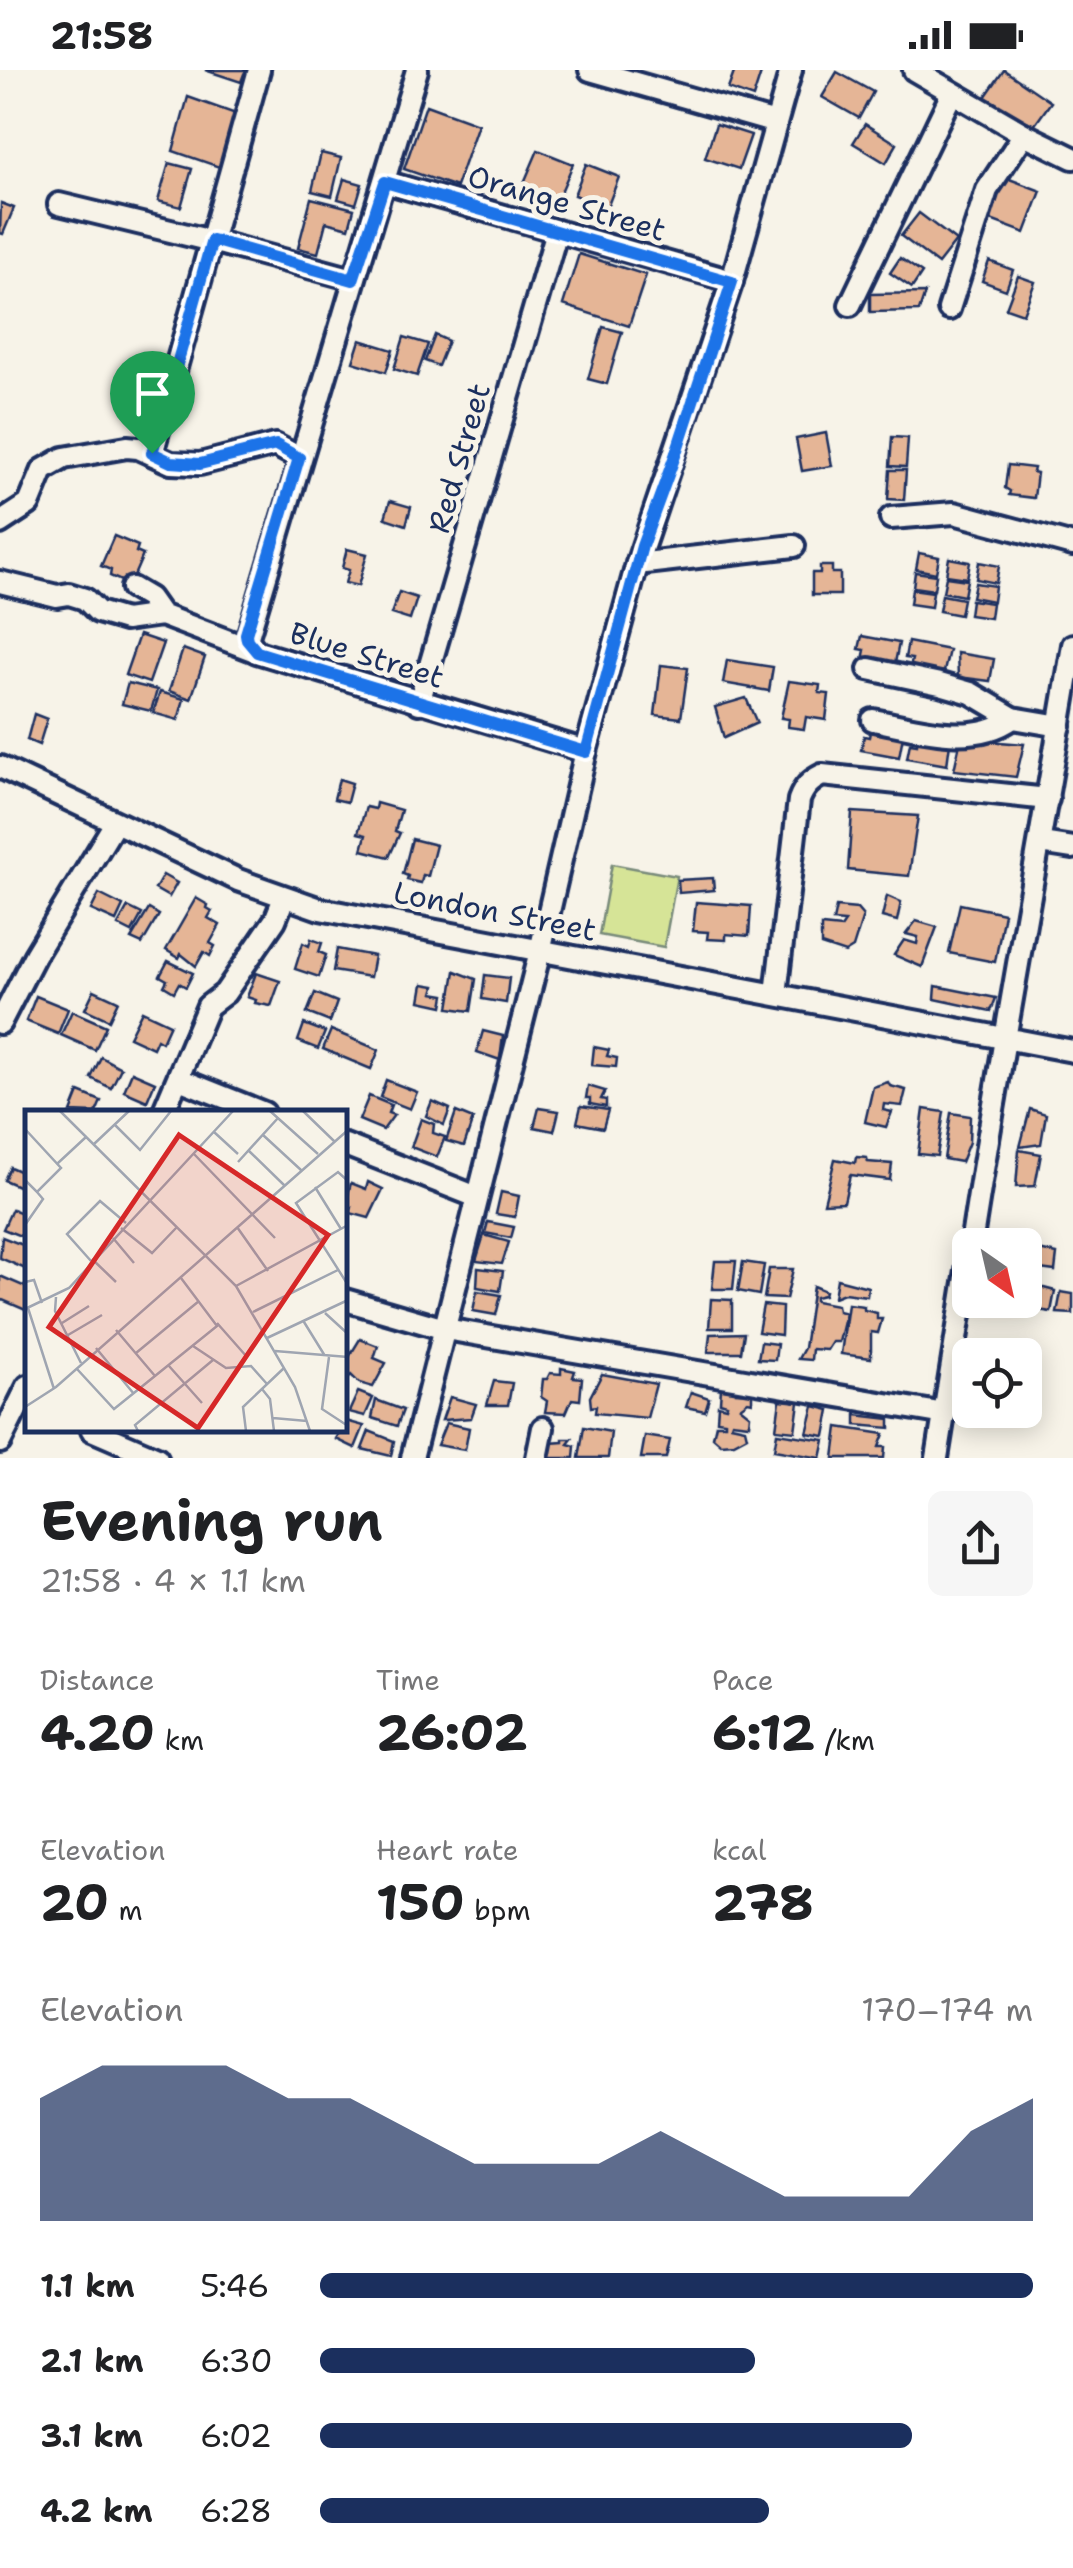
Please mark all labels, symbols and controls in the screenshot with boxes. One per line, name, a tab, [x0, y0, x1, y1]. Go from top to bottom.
text: 21:58	[50, 10, 153, 61]
street label: Orange Street	[463, 155, 671, 251]
pin	[110, 351, 195, 454]
icon: arrive	[125, 366, 180, 421]
street label: Red Street	[418, 378, 500, 538]
street label: Blue Street	[285, 612, 449, 698]
street label: London Street	[390, 871, 600, 951]
inset map	[25, 1110, 348, 1433]
north arrow	[952, 1228, 1042, 1318]
map controls	[952, 1228, 1042, 1428]
button: locate	[952, 1338, 1042, 1428]
text: Evening run	[40, 1484, 383, 1558]
button: share	[928, 1491, 1033, 1596]
text: 21:58 · 4 × 1.1 km	[40, 1559, 306, 1602]
text: Distance	[40, 1661, 155, 1699]
text: Time	[376, 1661, 440, 1699]
text: Pace	[712, 1661, 774, 1699]
text: 4.20	[40, 1699, 155, 1766]
text: 26:02	[376, 1699, 528, 1766]
text: 6:12	[712, 1699, 815, 1766]
text: km	[155, 1721, 204, 1759]
text: /km	[815, 1721, 875, 1759]
text: Elevation	[40, 1831, 165, 1869]
text: Heart rate	[376, 1831, 519, 1869]
text: kcal	[712, 1831, 766, 1869]
text: 20	[40, 1869, 109, 1936]
text: 150	[376, 1869, 465, 1936]
text: 278	[712, 1869, 814, 1936]
text: m	[109, 1891, 143, 1929]
text: bpm	[465, 1891, 531, 1929]
text: Elevation	[40, 1988, 183, 2031]
text: 170–174 m	[861, 1988, 1033, 2031]
text: 1.1 km	[40, 2264, 135, 2307]
text: 5:46	[200, 2264, 270, 2307]
text: 2.1 km	[40, 2339, 144, 2382]
text: 6:30	[200, 2339, 273, 2382]
text: 3.1 km	[40, 2414, 143, 2457]
text: 6:02	[200, 2414, 272, 2457]
text: 4.2 km	[40, 2489, 153, 2532]
text: 6:28	[200, 2489, 272, 2532]

